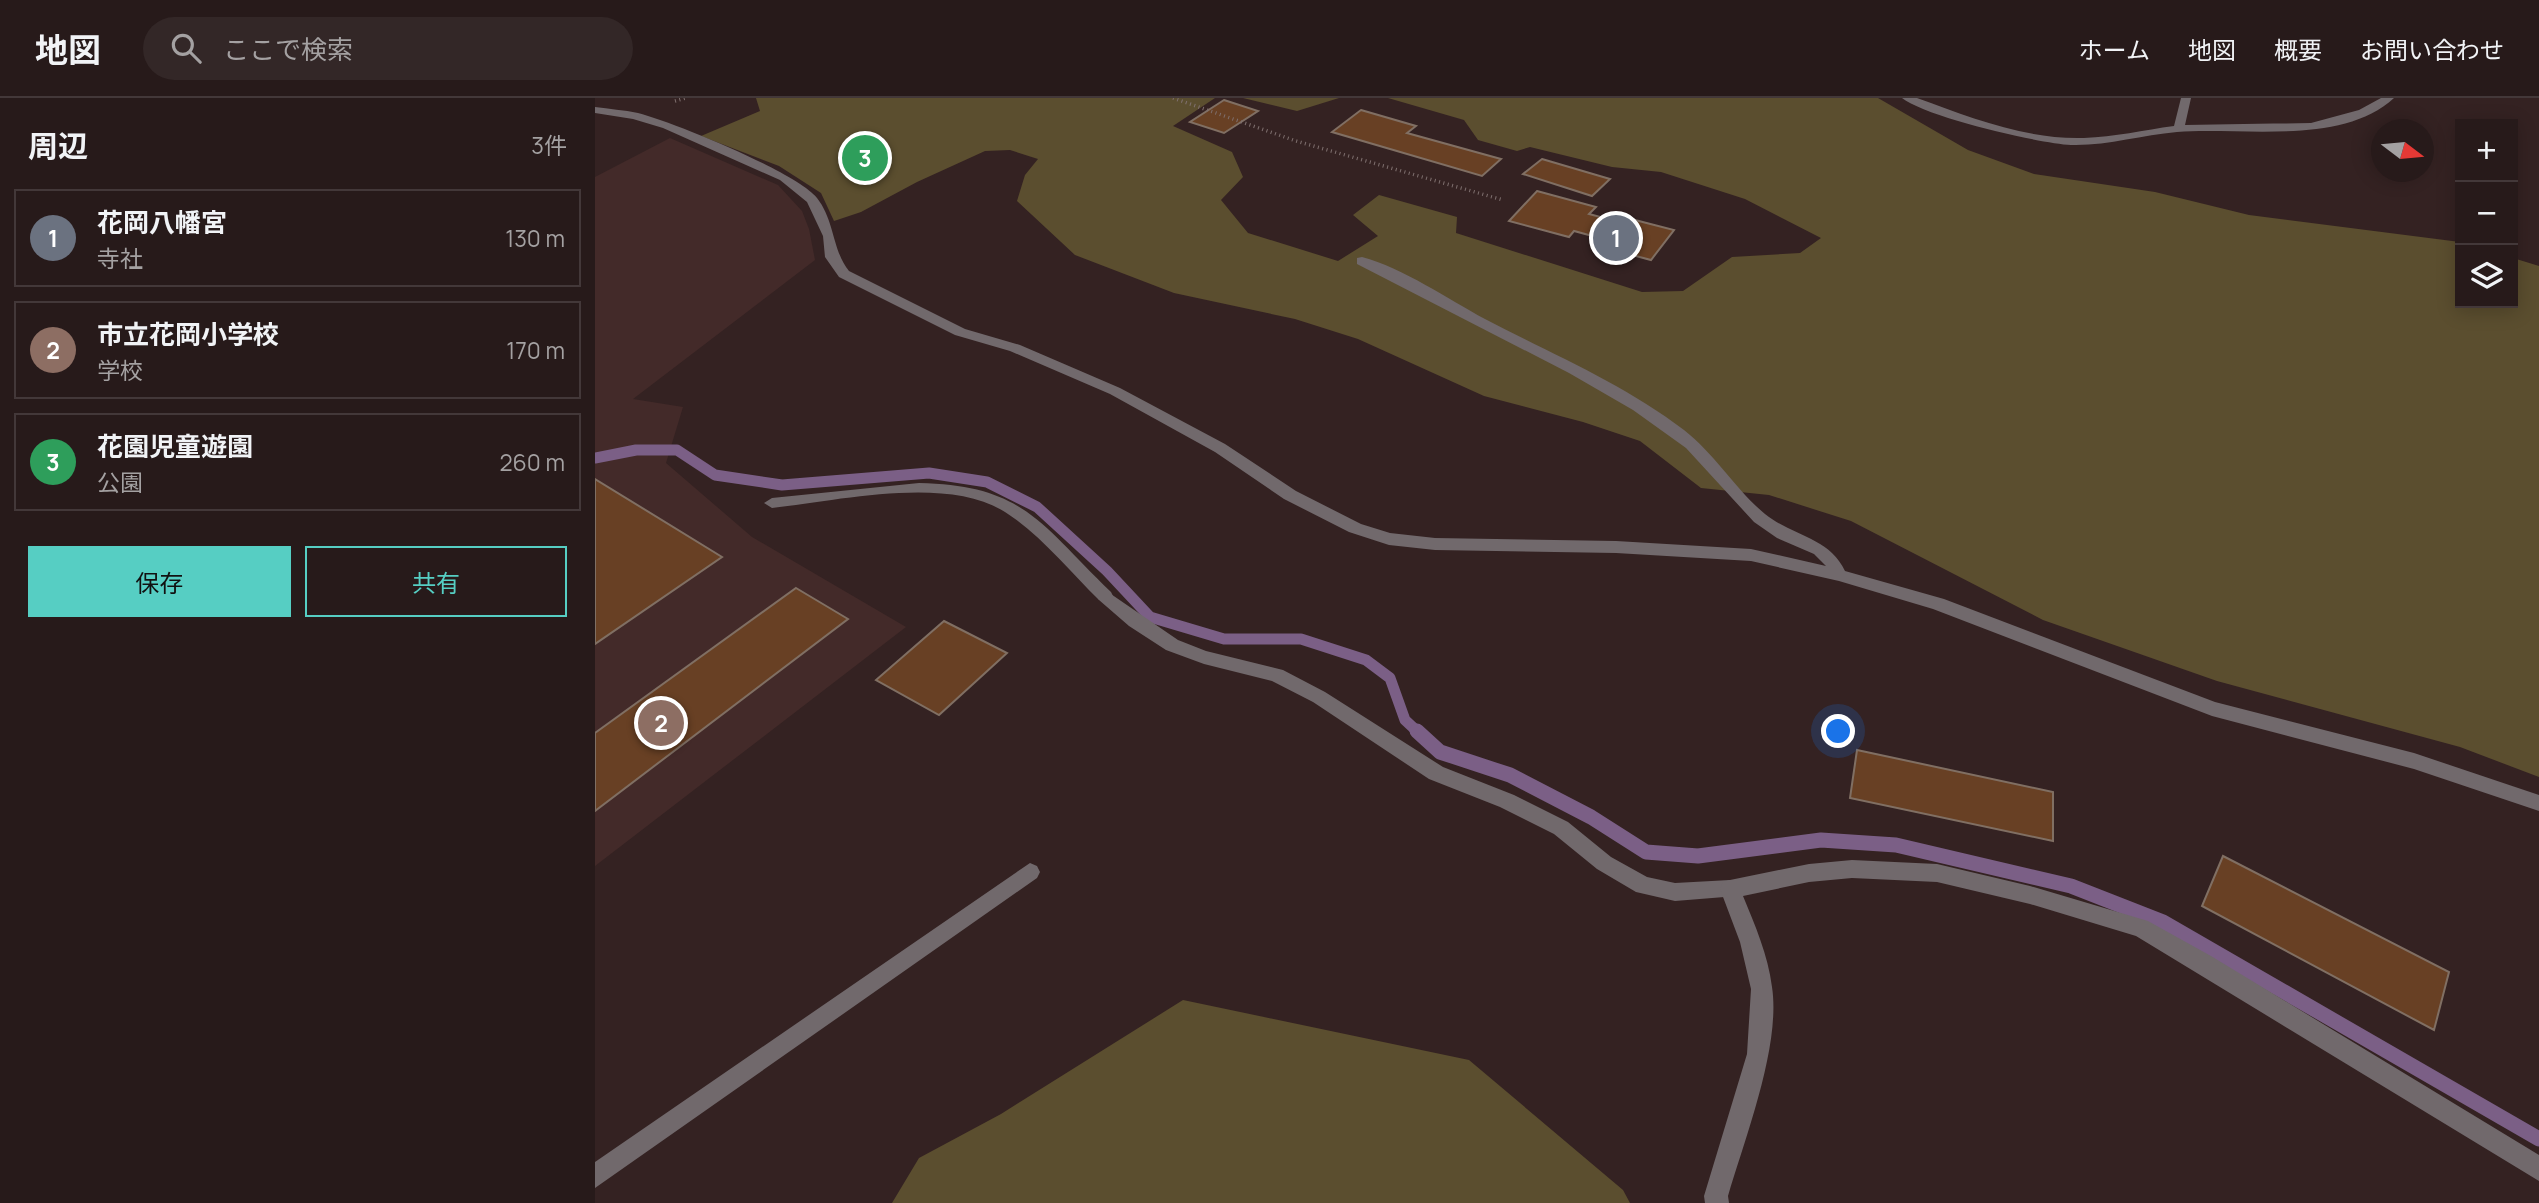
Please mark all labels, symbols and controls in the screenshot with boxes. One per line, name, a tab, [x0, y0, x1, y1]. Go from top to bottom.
search box	[143, 17, 633, 80]
text: 地図	[35, 27, 101, 72]
icon: search	[167, 29, 205, 67]
text: ここで検索	[223, 31, 353, 67]
text: ホーム	[2079, 33, 2150, 66]
text: 地図	[2188, 33, 2236, 66]
text: 概要	[2274, 33, 2322, 66]
text: お問い合わせ	[2360, 33, 2504, 66]
north arrow	[2371, 119, 2434, 182]
map controls	[2455, 119, 2518, 308]
button: +	[2455, 119, 2518, 182]
text: 周辺	[28, 125, 88, 166]
text: 3件	[531, 129, 567, 161]
pin: 3	[842, 132, 888, 184]
button: −	[2455, 182, 2518, 245]
text: 花岡八幡宮	[97, 204, 227, 240]
pin: 1	[1593, 212, 1639, 264]
text: 1	[48, 222, 58, 254]
text: 130 m	[505, 222, 565, 254]
text: 寺社	[97, 242, 143, 274]
button: layers	[2455, 245, 2518, 308]
text: 市立花岡小学校	[97, 316, 279, 352]
text: 2	[46, 334, 60, 366]
text: 170 m	[506, 334, 565, 366]
text: 学校	[97, 354, 143, 386]
text: 花園児童遊園	[97, 428, 253, 464]
text: 3	[46, 446, 60, 478]
text: 260 m	[499, 446, 565, 478]
text: 公園	[97, 466, 143, 498]
button: 保存	[28, 546, 291, 617]
button: 共有	[305, 546, 567, 617]
pin: 2	[638, 697, 684, 749]
your location	[1821, 714, 1855, 748]

